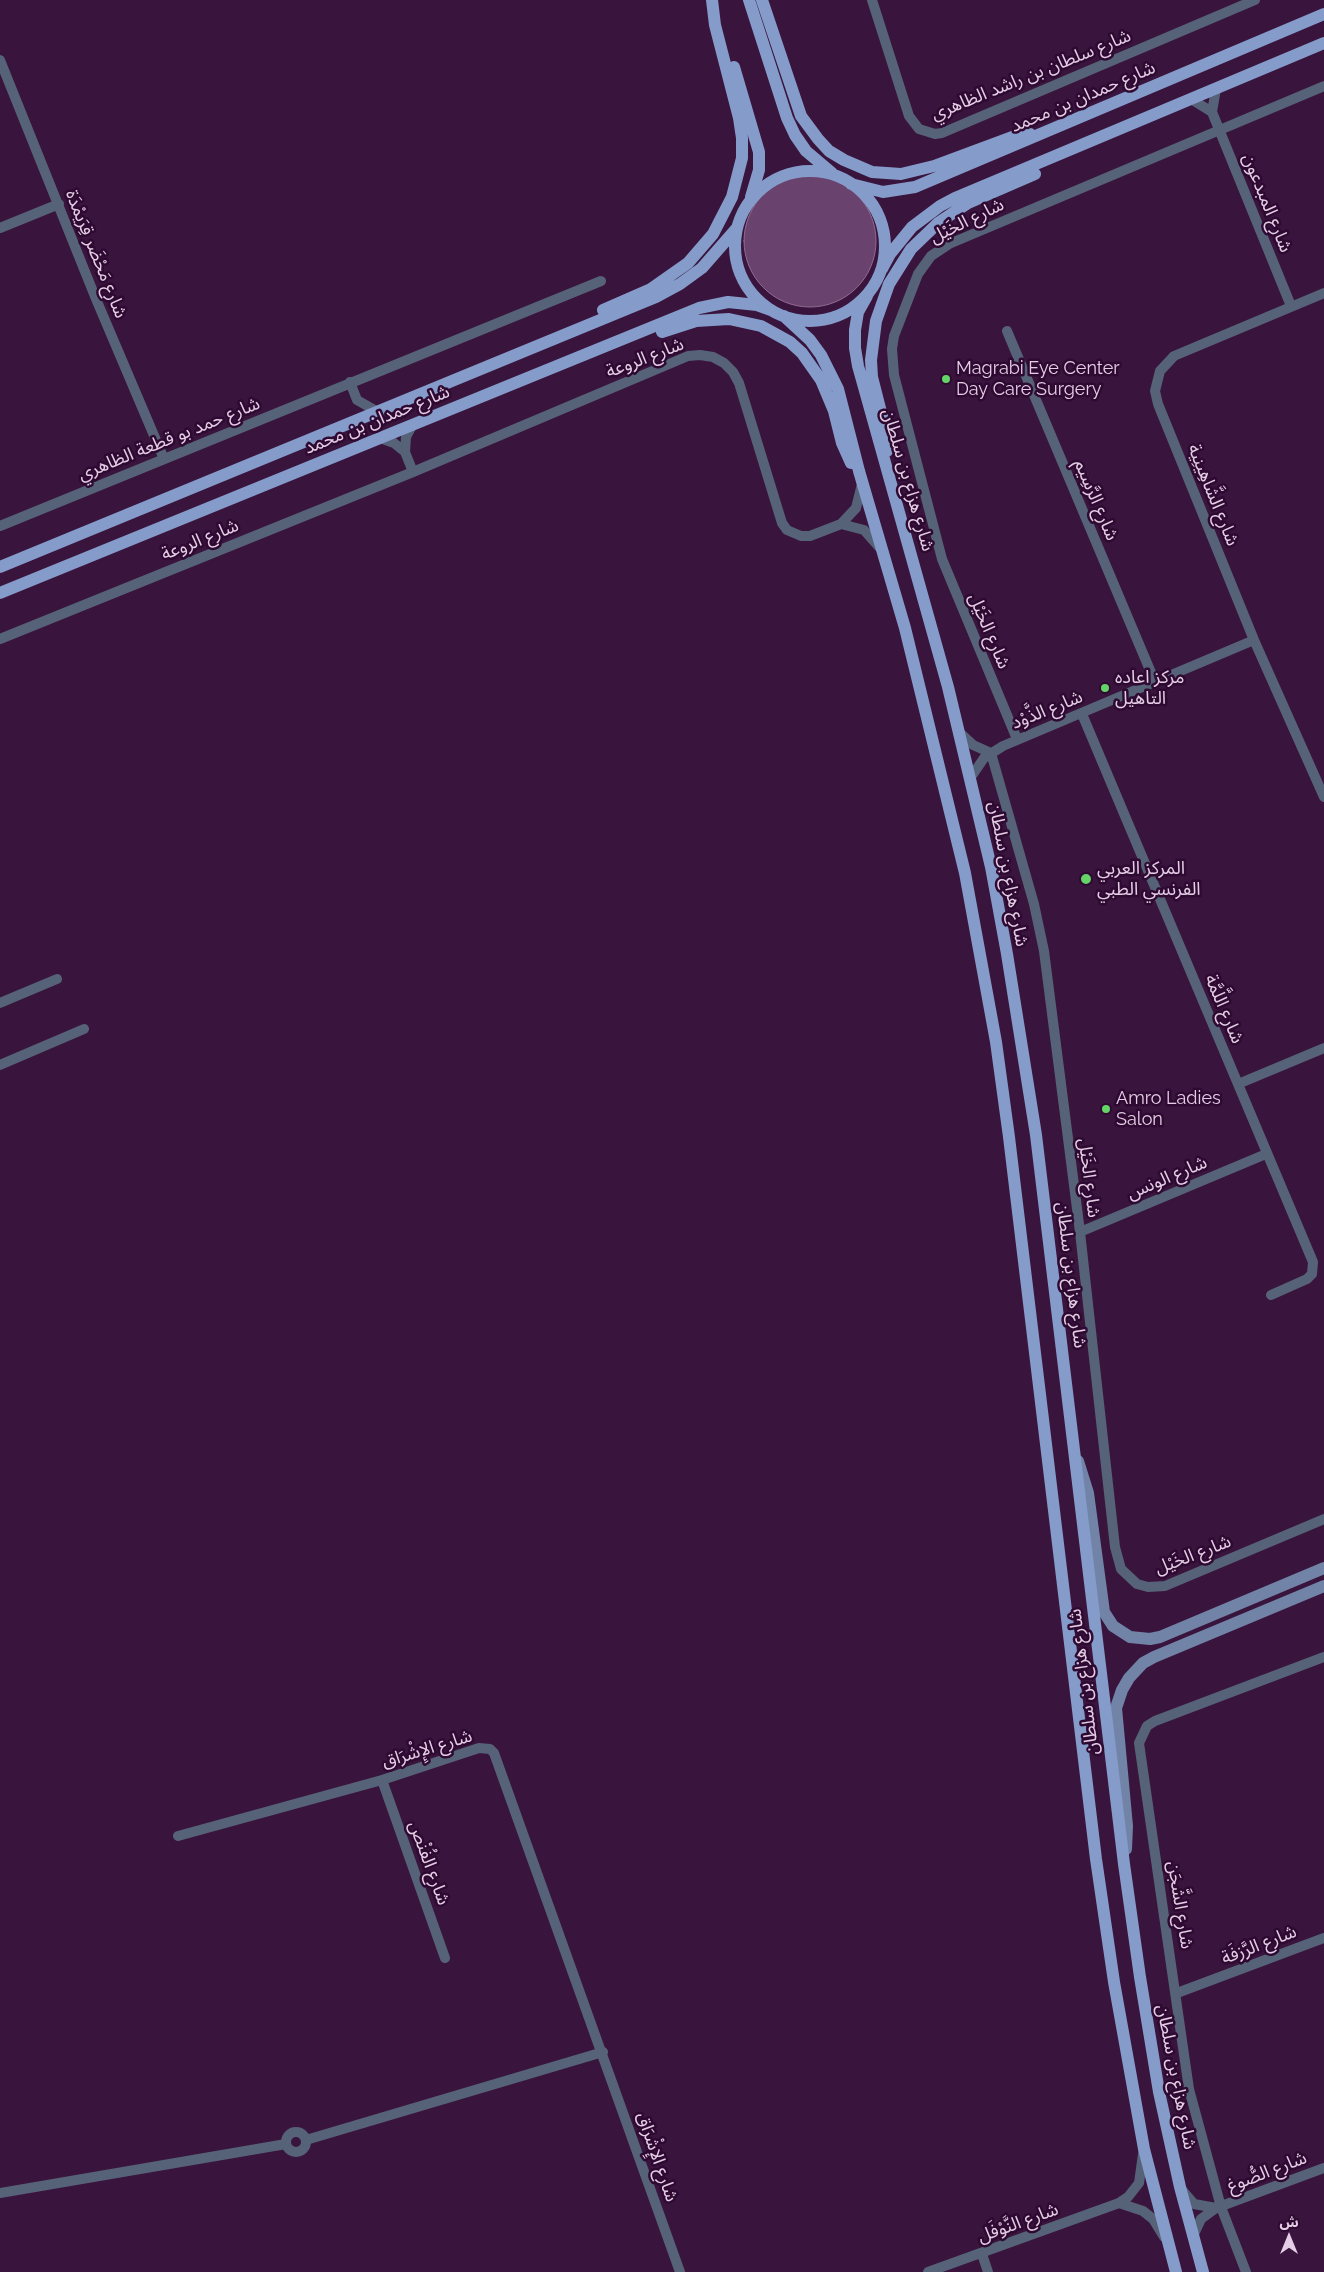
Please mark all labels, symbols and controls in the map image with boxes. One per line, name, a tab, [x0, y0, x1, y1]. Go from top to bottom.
street label: شارع سلطان بن راشد الظاهري	[928, 25, 1134, 125]
street label: شارع حمدان بن محمد	[1007, 57, 1159, 137]
street label: شارع المبدعون	[1237, 150, 1297, 256]
street label: شارع مَحْضَر قِرَيمْدَة	[60, 187, 132, 321]
street label: شارع الخَيْل	[926, 194, 1008, 248]
street label: شارع الروعة	[603, 333, 687, 383]
place label: Magrabi Eye Center Day Care Surgery	[956, 358, 1120, 400]
marker: Magrabi Eye Center Day Care Surgery	[940, 373, 952, 385]
street label: شارع حمدان بن محمد	[301, 381, 453, 459]
street label: شارع حمد بو قطعة الظاهري	[75, 393, 263, 485]
street label: شارع هزاع بن سلطان	[877, 406, 939, 554]
street label: شارع الشَّاهِينِية	[1183, 441, 1243, 549]
street label: شارع الرَّسِيم	[1069, 456, 1123, 544]
street label: شارع الروعة	[158, 515, 242, 565]
street label: شارع الخَيْل	[963, 590, 1015, 672]
place label: مركز اعاده التاهيل	[1115, 667, 1184, 710]
marker: مركز اعاده التاهيل	[1099, 682, 1111, 694]
street label: شارع الذَّوْد	[1008, 686, 1086, 734]
street label: شارع هزاع بن سلطان	[983, 800, 1033, 948]
place label: المركز العربي الفرنسي الطبي	[1097, 858, 1201, 901]
marker: المركز العربي الفرنسي الطبي	[1079, 872, 1093, 886]
street label: شارع اللَّمَّة	[1200, 971, 1248, 1047]
place label: Amro Ladies Salon	[1116, 1088, 1221, 1130]
marker: Amro Ladies Salon	[1100, 1103, 1112, 1115]
street label: شارع الخَيْل	[1073, 1137, 1105, 1219]
street label: شارع الونس	[1124, 1151, 1210, 1205]
street label: شارع هزاع بن سلطان	[1051, 1201, 1091, 1349]
street label: شارع الخَيْل	[1152, 1531, 1234, 1579]
street label: شارع هزاع بن سلطان	[1064, 1608, 1104, 1756]
street label: شارع الإِشْرَاق	[379, 1725, 475, 1773]
street label: شارع الفُنْص	[404, 1818, 454, 1908]
street label: شارع الشَّجَن	[1162, 1860, 1198, 1950]
street label: شارع الرَّزفَة	[1218, 1921, 1300, 1969]
street label: شارع هزاع بن سلطان	[1151, 2003, 1201, 2151]
street label: شارع الإِشْرَاق	[632, 2109, 682, 2205]
street label: شارع الصُّوغ	[1224, 2147, 1310, 2197]
street label: شارع النَّوْفَل	[975, 2198, 1061, 2248]
north arrow	[1264, 2212, 1314, 2262]
text: ش	[1279, 2214, 1299, 2230]

